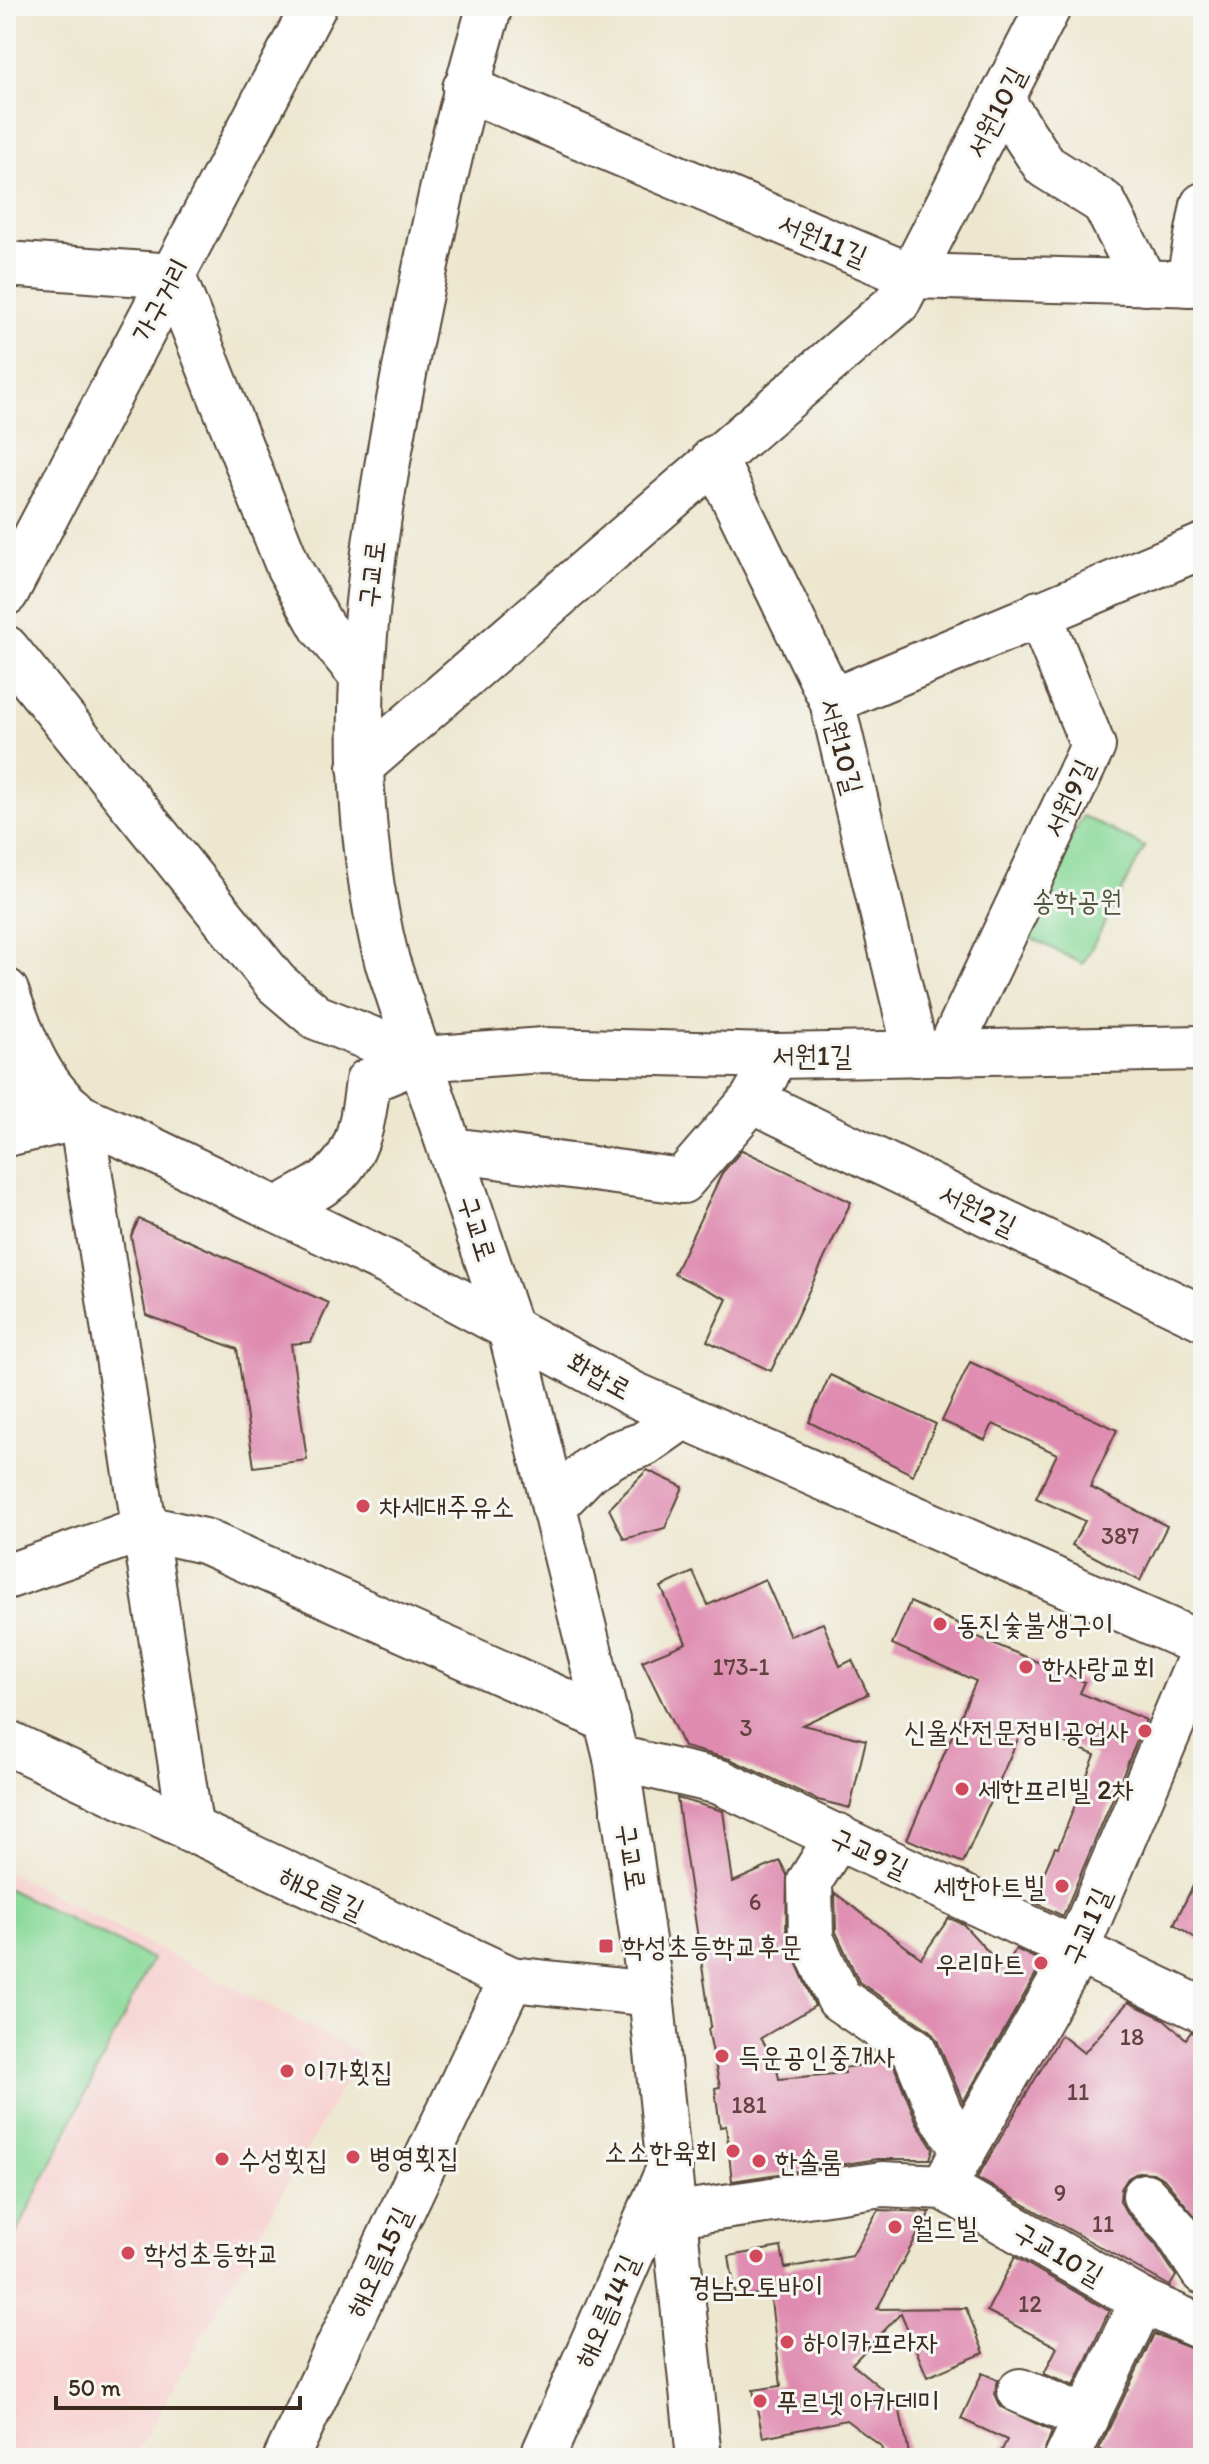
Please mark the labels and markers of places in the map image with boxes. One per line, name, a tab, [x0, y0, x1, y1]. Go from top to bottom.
place label: 차세대주유소	[379, 1489, 514, 1523]
marker: 차세대주유소	[354, 1497, 372, 1515]
place label: 동진숯불생구이	[956, 1607, 1114, 1641]
marker: 동진숯불생구이	[931, 1615, 949, 1633]
place label: 한사랑교회	[1042, 1650, 1155, 1684]
marker: 한사랑교회	[1017, 1658, 1035, 1676]
place label: 신울산전문정비공업사	[904, 1714, 1129, 1748]
marker: 신울산전문정비공업사	[1136, 1722, 1154, 1740]
place label: 세한프리빌 2차	[978, 1772, 1134, 1806]
marker: 세한프리빌 2차	[953, 1780, 971, 1798]
place label: 세한아트빌	[933, 1869, 1046, 1903]
marker: 세한아트빌	[1053, 1877, 1071, 1895]
place label: 학성초등학교후문	[622, 1929, 802, 1963]
marker: 학성초등학교후문	[597, 1937, 615, 1955]
place label: 우리마트	[935, 1946, 1025, 1980]
marker: 우리마트	[1032, 1954, 1050, 1972]
place label: 득운공인중개사	[738, 2039, 896, 2073]
marker: 득운공인중개사	[713, 2047, 731, 2065]
place label: 이가횟집	[303, 2054, 393, 2088]
marker: 이가횟집	[278, 2062, 296, 2080]
place label: 소소한육회	[604, 2134, 717, 2168]
place label: 병영횟집	[369, 2140, 459, 2174]
place label: 수성횟집	[238, 2142, 328, 2176]
marker: 소소한육회	[724, 2142, 742, 2160]
place label: 한솔룸	[775, 2144, 843, 2178]
marker: 병영횟집	[344, 2148, 362, 2166]
marker: 수성횟집	[213, 2150, 231, 2168]
marker: 한솔룸	[750, 2152, 768, 2170]
place label: 월드빌	[911, 2210, 979, 2244]
marker: 월드빌	[886, 2218, 904, 2236]
place label: 학성초등학교	[144, 2236, 279, 2270]
marker: 학성초등학교	[119, 2244, 137, 2262]
marker: 경남오토바이	[747, 2247, 765, 2265]
place label: 경남오토바이	[688, 2269, 824, 2303]
place label: 하이카프라자	[803, 2325, 938, 2359]
marker: 하이카프라자	[778, 2333, 796, 2351]
place label: 푸르넷 아카데미	[776, 2384, 940, 2418]
marker: 푸르넷 아카데미	[751, 2392, 769, 2410]

